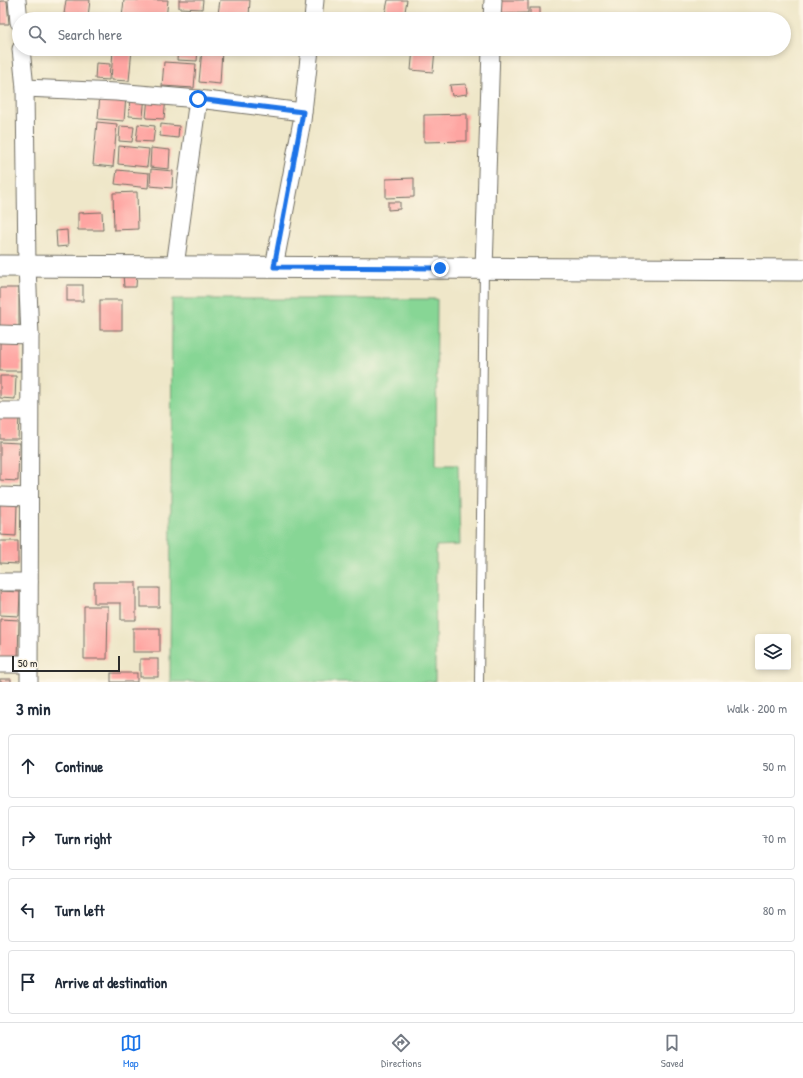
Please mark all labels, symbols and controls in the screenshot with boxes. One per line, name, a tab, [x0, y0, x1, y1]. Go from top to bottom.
search box	[12, 12, 791, 56]
icon: search	[26, 23, 48, 45]
text: Search here	[58, 24, 122, 45]
route start	[189, 90, 207, 108]
route end	[431, 259, 449, 277]
map controls	[755, 634, 791, 670]
button: layers	[755, 634, 791, 670]
scale bar	[12, 654, 120, 673]
text: 50 m	[18, 656, 38, 670]
text: 3 min	[16, 697, 51, 720]
text: Walk · 200 m	[727, 699, 787, 717]
icon: ahead	[17, 755, 39, 777]
text: Continue	[55, 756, 103, 777]
text: 50 m	[763, 757, 786, 775]
icon: right	[17, 827, 39, 849]
text: Turn right	[55, 828, 111, 849]
text: 70 m	[762, 829, 786, 847]
icon: left	[17, 899, 39, 921]
text: Turn left	[55, 900, 105, 921]
text: 80 m	[763, 901, 786, 919]
icon: arrive	[17, 971, 39, 993]
text: Arrive at destination	[55, 972, 167, 993]
tab: Map	[120, 1032, 142, 1070]
tab: Directions	[381, 1032, 422, 1070]
tab: Saved	[661, 1032, 683, 1070]

